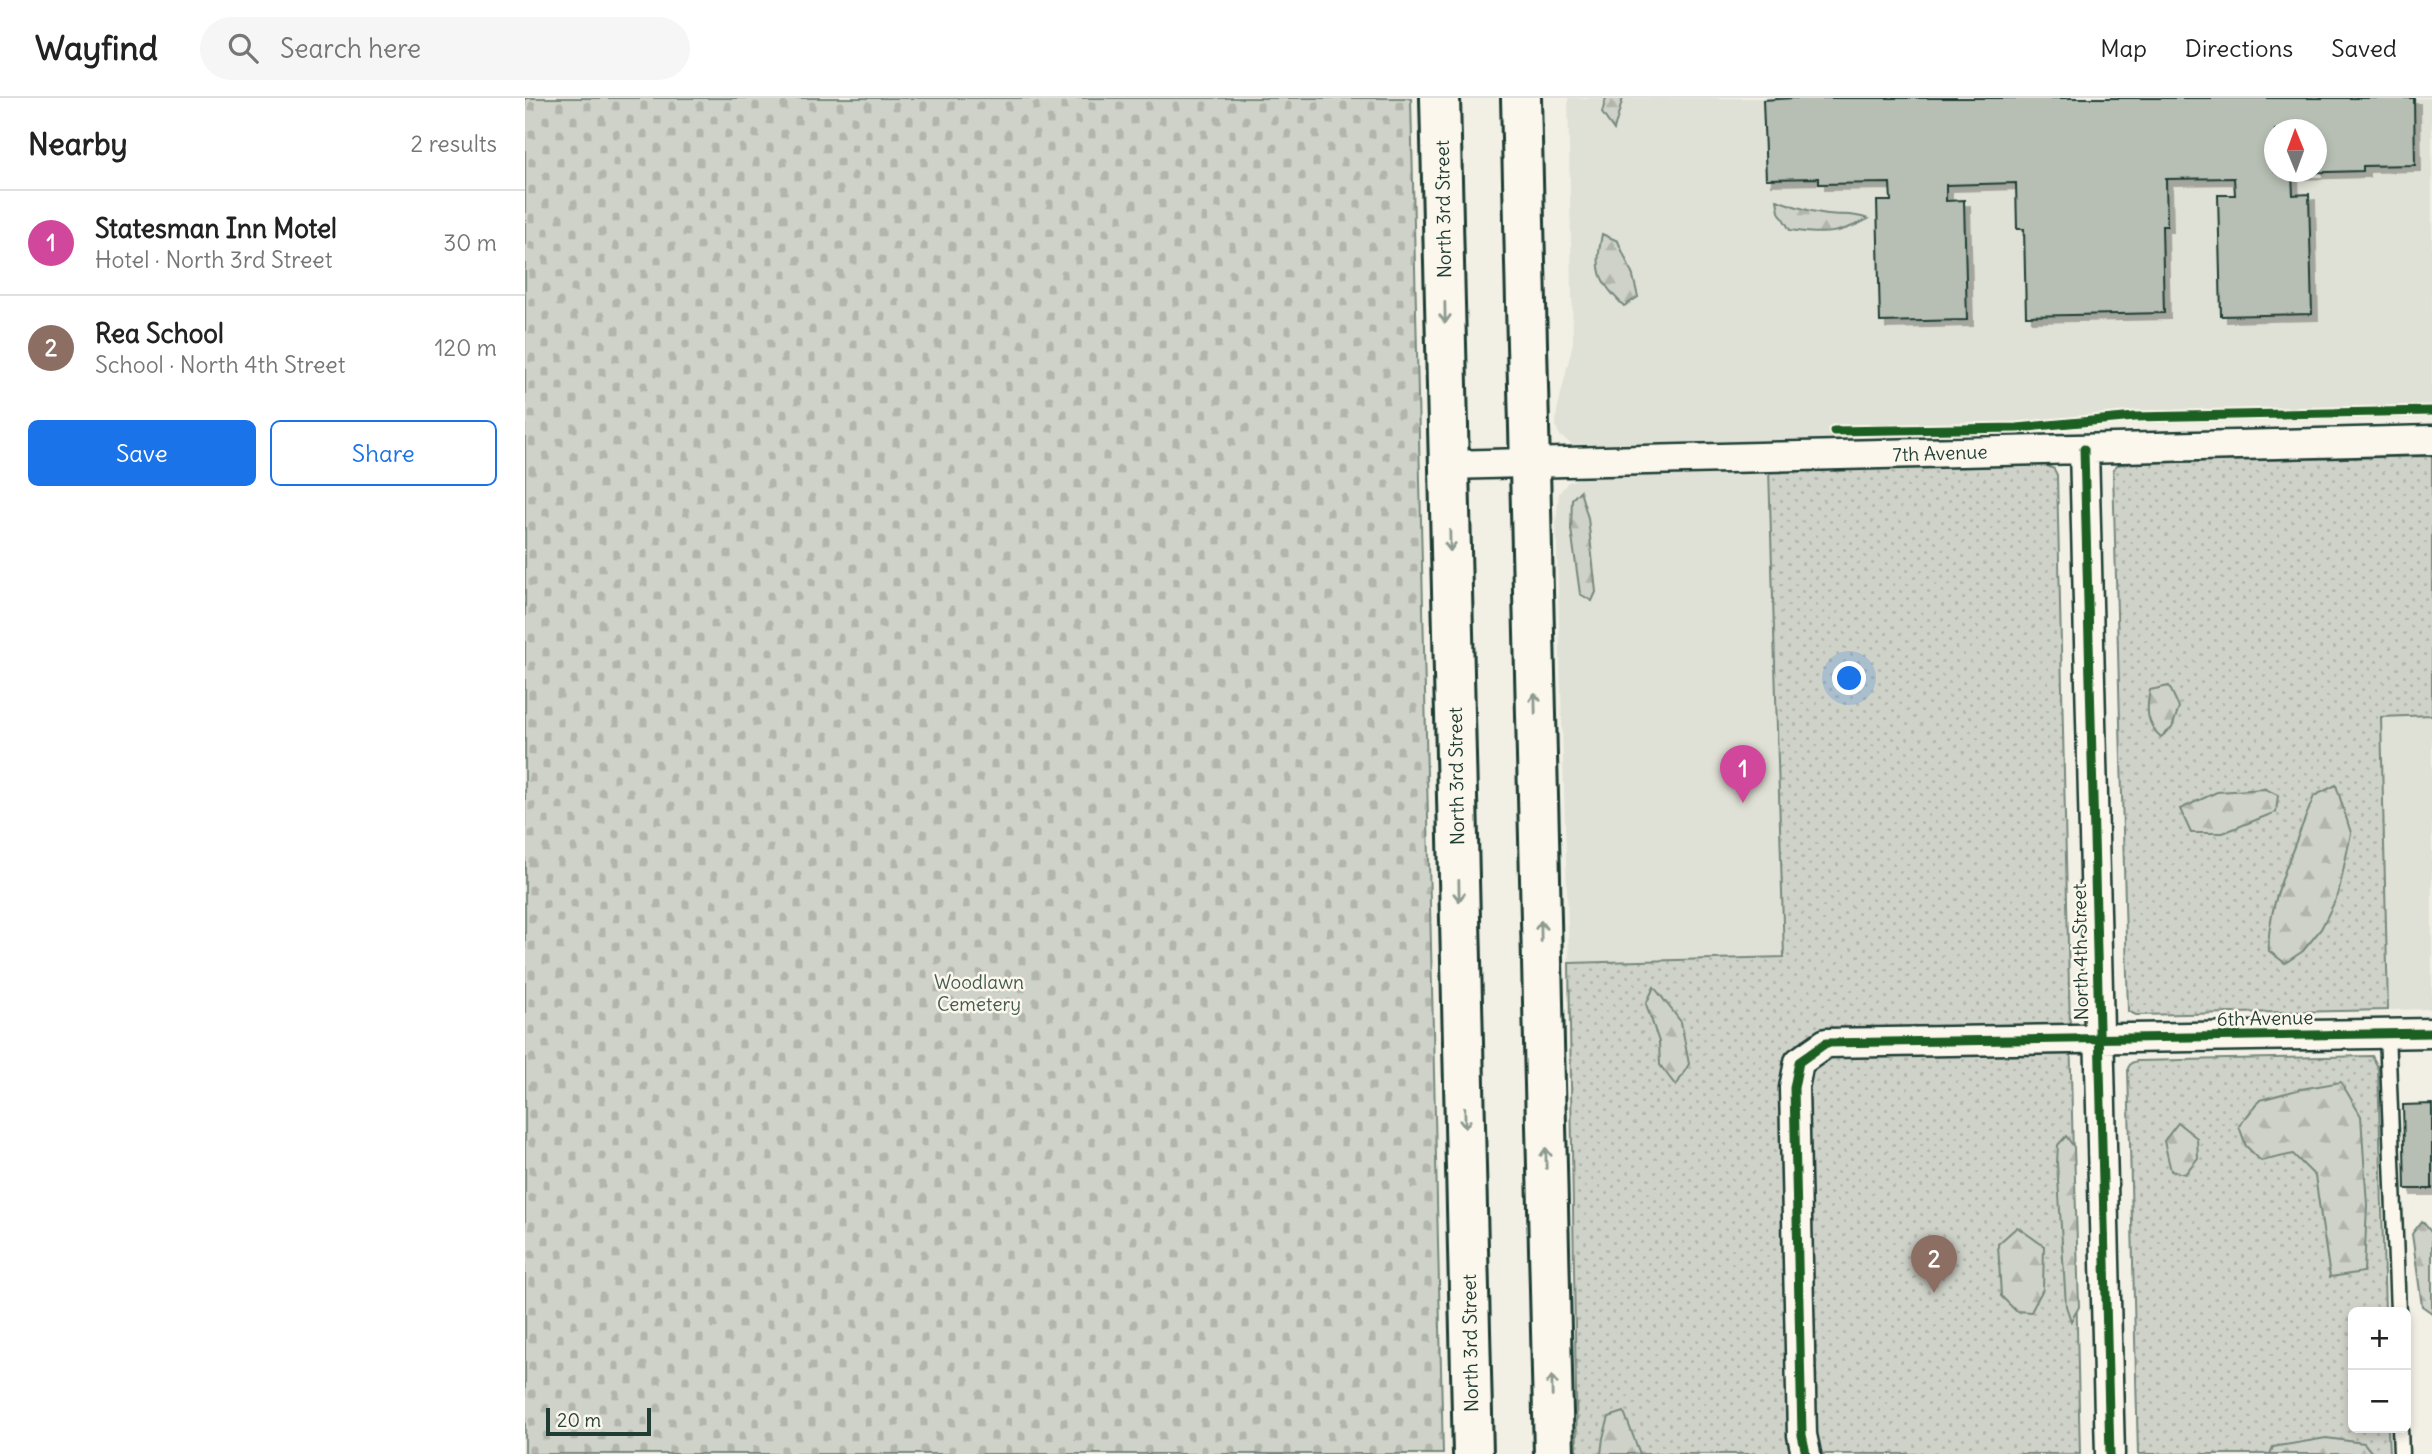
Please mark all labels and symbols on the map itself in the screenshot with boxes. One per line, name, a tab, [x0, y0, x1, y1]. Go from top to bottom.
north arrow	[2264, 119, 2327, 182]
street label: North 3rd Street	[1430, 140, 1456, 278]
one-way arrow	[1438, 301, 1452, 324]
street label: 7th Avenue	[1892, 439, 1988, 467]
one-way arrow	[1444, 529, 1457, 552]
your location	[1832, 661, 1866, 695]
one-way arrow	[1529, 692, 1542, 715]
street label: North 3rd Street	[1443, 707, 1469, 845]
pin: 1	[1720, 745, 1766, 803]
one-way arrow	[1452, 879, 1466, 902]
street label: North 4th Street	[2067, 883, 2093, 1021]
one-way arrow	[1534, 920, 1547, 943]
park label: Woodlawn Cemetery	[934, 970, 1024, 1016]
street label: 6th Avenue	[2217, 1005, 2313, 1031]
one-way arrow	[1458, 1106, 1471, 1129]
one-way arrow	[1540, 1147, 1553, 1170]
pin: 2	[1911, 1235, 1957, 1293]
street label: North 3rd Street	[1457, 1274, 1483, 1412]
one-way arrow	[1545, 1375, 1559, 1398]
scale bar	[546, 1405, 651, 1437]

